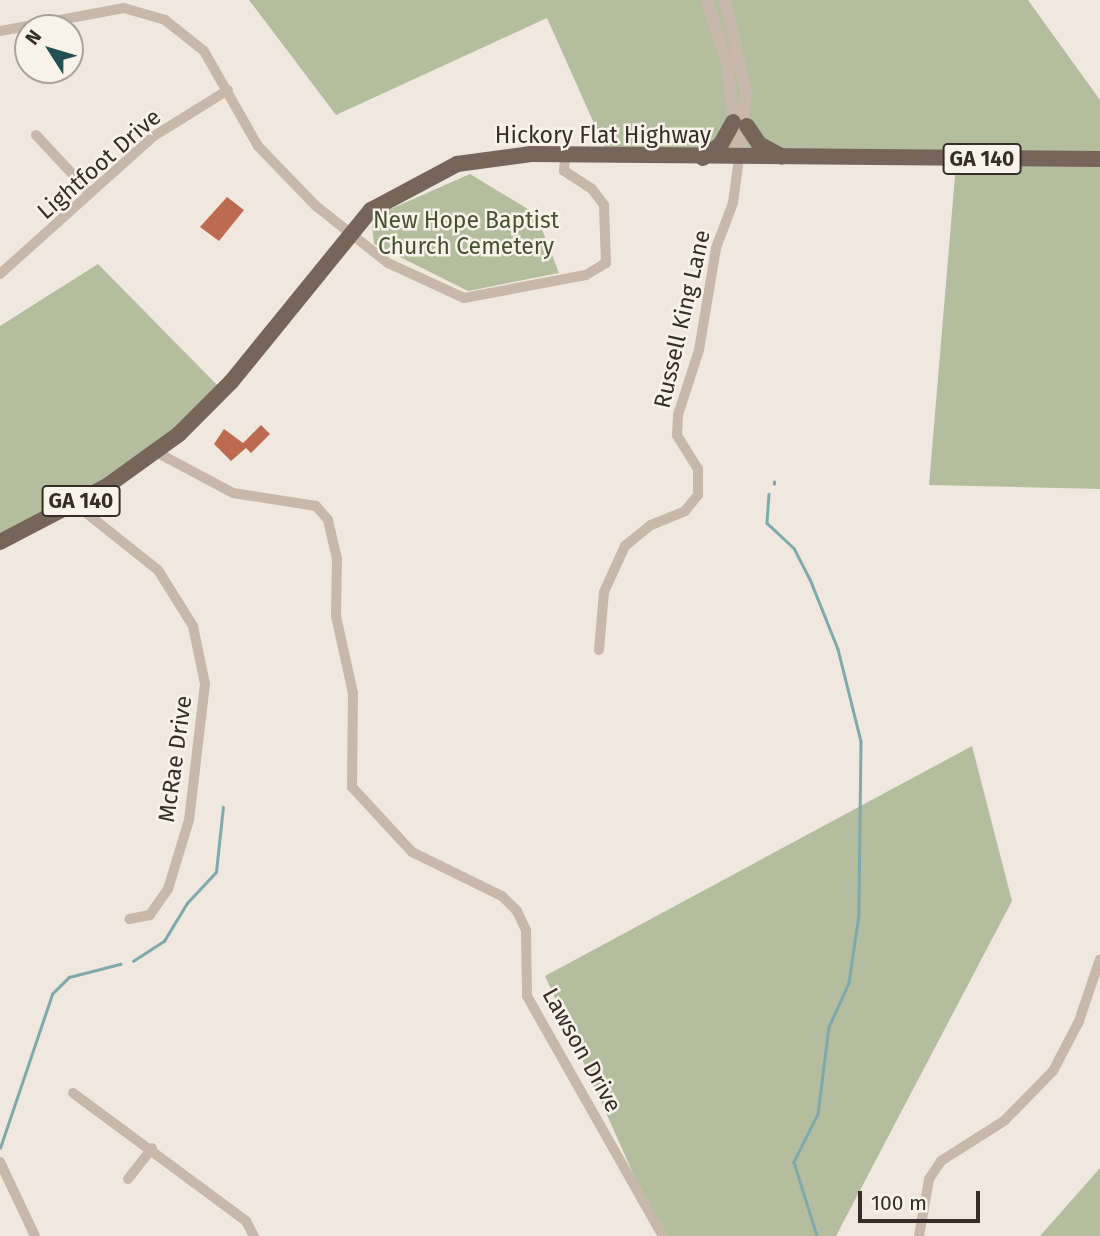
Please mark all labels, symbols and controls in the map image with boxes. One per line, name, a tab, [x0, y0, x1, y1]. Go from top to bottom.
north arrow	[14, 14, 84, 84]
text: N	[20, 25, 46, 49]
street label: Lightfoot Drive	[32, 103, 166, 225]
street label: Hickory Flat Highway	[495, 121, 711, 149]
road number: GA 140	[942, 142, 1022, 176]
park label: New Hope Baptist Church Cemetery	[373, 206, 559, 260]
street label: Russell King Lane	[648, 227, 716, 411]
road number: GA 140	[41, 484, 121, 518]
street label: McRae Drive	[152, 694, 198, 824]
street label: Lawson Drive	[537, 983, 627, 1117]
scale bar	[862, 1176, 984, 1220]
text: 100 m	[871, 1190, 927, 1216]

